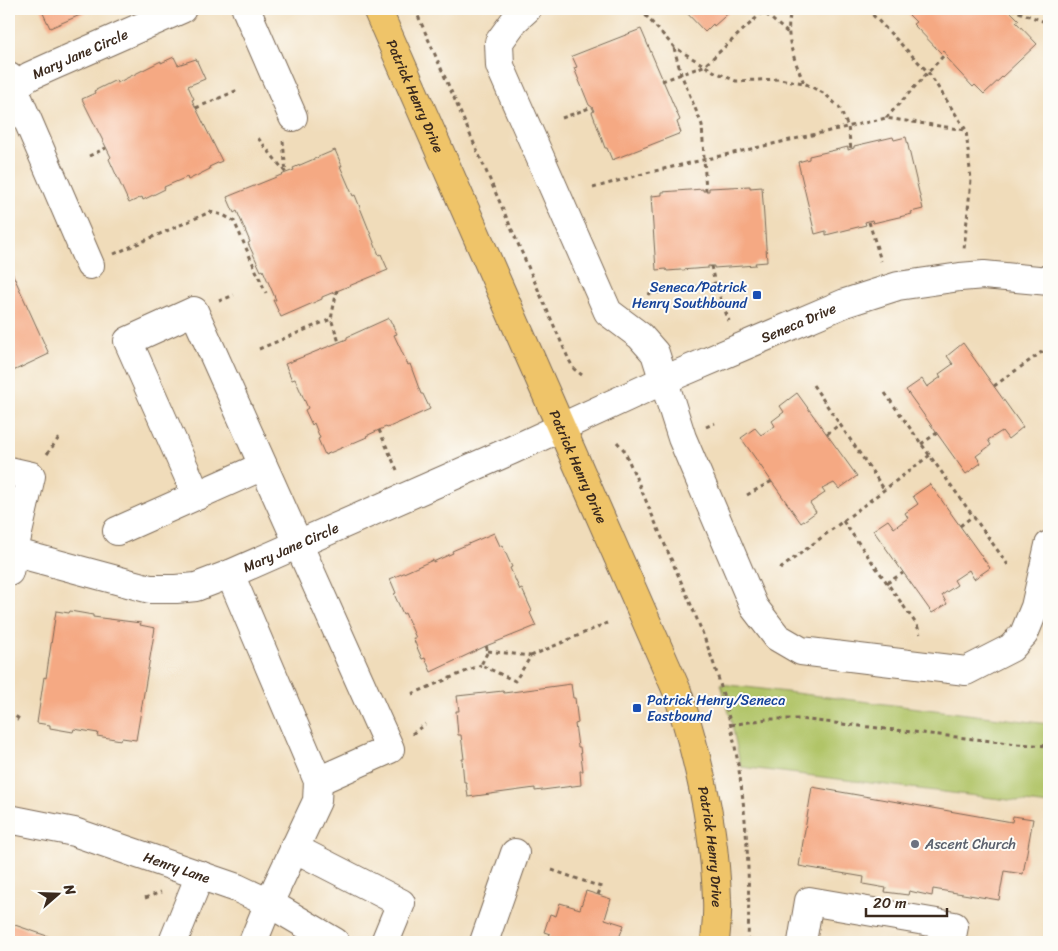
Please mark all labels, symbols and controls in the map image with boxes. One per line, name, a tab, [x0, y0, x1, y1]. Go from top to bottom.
street label: Mary Jane Circle	[28, 22, 132, 87]
street label: Patrick Henry Drive	[379, 35, 451, 157]
place label: Seneca/Patrick Henry Southbound	[632, 275, 749, 316]
marker: Seneca/Patrick Henry Southbound	[751, 289, 763, 301]
street label: Seneca Drive	[757, 296, 840, 350]
street label: Patrick Henry Drive	[542, 406, 614, 528]
street label: Mary Jane Circle	[239, 516, 343, 580]
place label: Patrick Henry/Seneca Eastbound	[647, 688, 785, 729]
marker: Patrick Henry/Seneca Eastbound	[631, 702, 643, 714]
street label: Patrick Henry Drive	[690, 784, 729, 908]
place label: Ascent Church	[924, 832, 1016, 857]
marker: Ascent Church	[909, 838, 921, 850]
street label: Henry Lane	[140, 845, 214, 891]
north arrow	[32, 868, 82, 918]
text: N	[56, 880, 83, 899]
scale bar	[866, 886, 947, 918]
text: 20 m	[873, 890, 907, 916]

